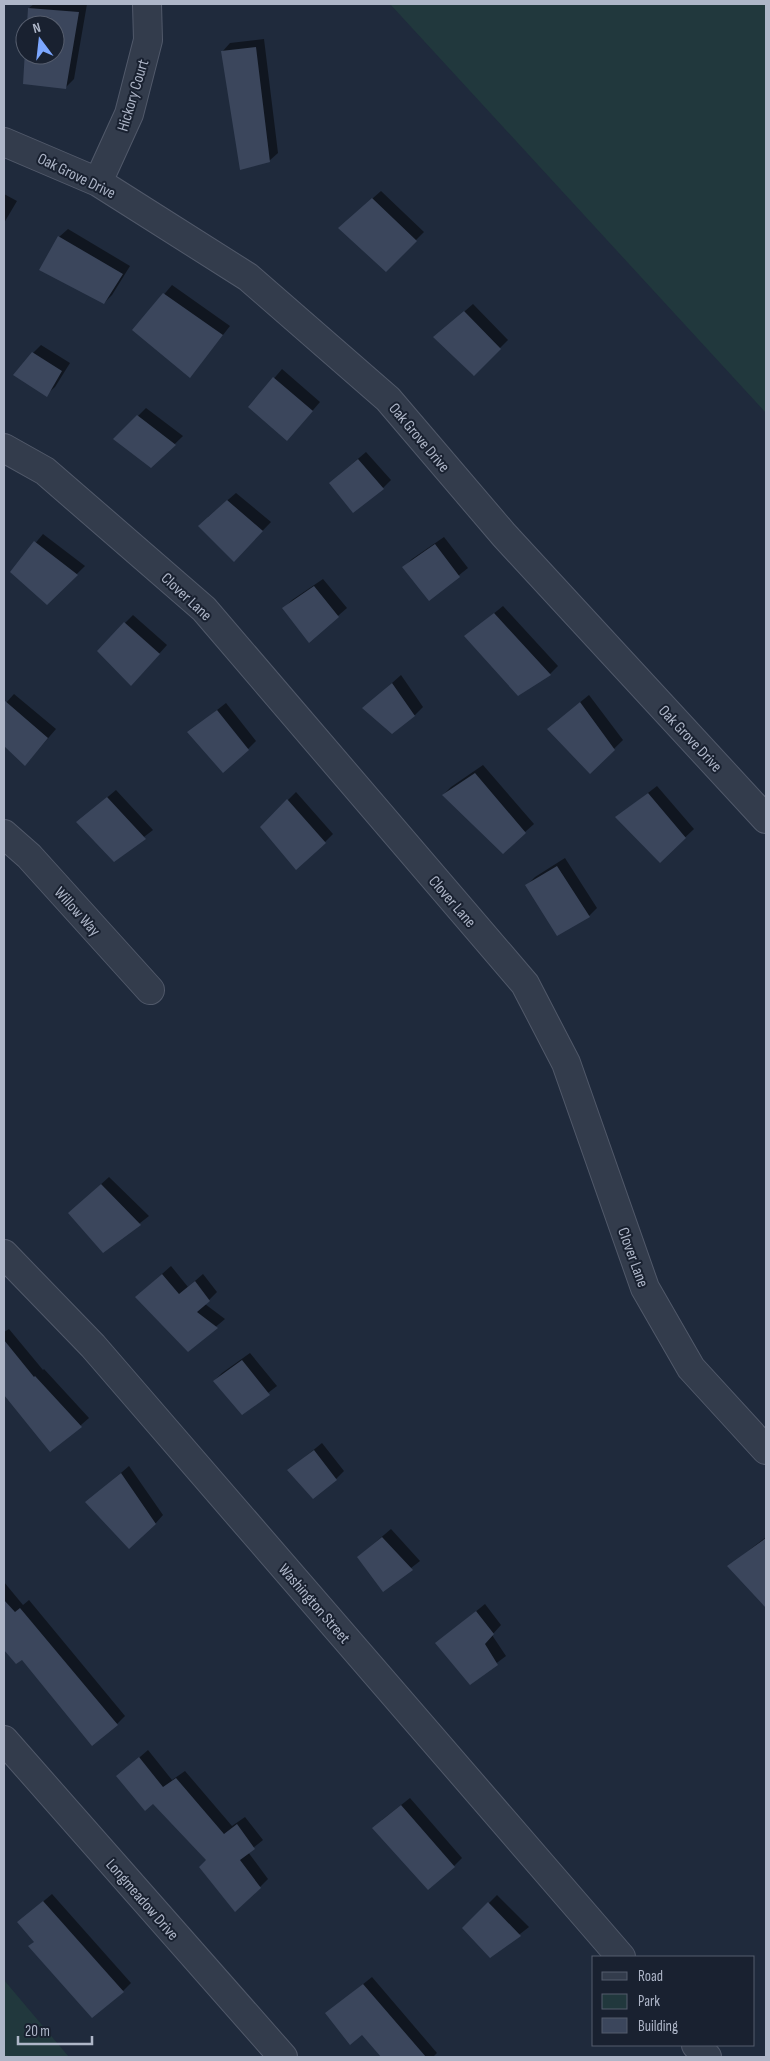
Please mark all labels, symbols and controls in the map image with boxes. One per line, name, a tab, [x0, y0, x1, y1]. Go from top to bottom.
north arrow	[15, 15, 65, 65]
text: N	[31, 19, 43, 37]
street label: Hickory Court	[114, 57, 153, 134]
street label: Oak Grove Drive	[34, 149, 118, 203]
street label: Oak Grove Drive	[384, 400, 453, 476]
street label: Clover Lane	[157, 569, 215, 625]
street label: Oak Grove Drive	[654, 702, 726, 776]
street label: Clover Lane	[424, 872, 479, 932]
street label: Willow Way	[50, 883, 104, 941]
street label: Clover Lane	[613, 1225, 652, 1290]
street label: Washington Street	[274, 1560, 354, 1648]
street label: Longmeadow Drive	[102, 1856, 182, 1944]
legend	[592, 1956, 755, 2046]
text: Road	[638, 1967, 663, 1986]
text: Park	[638, 1992, 660, 2011]
scale bar	[18, 2014, 91, 2046]
text: Building	[638, 2017, 678, 2036]
text: 20 m	[25, 2022, 50, 2041]

